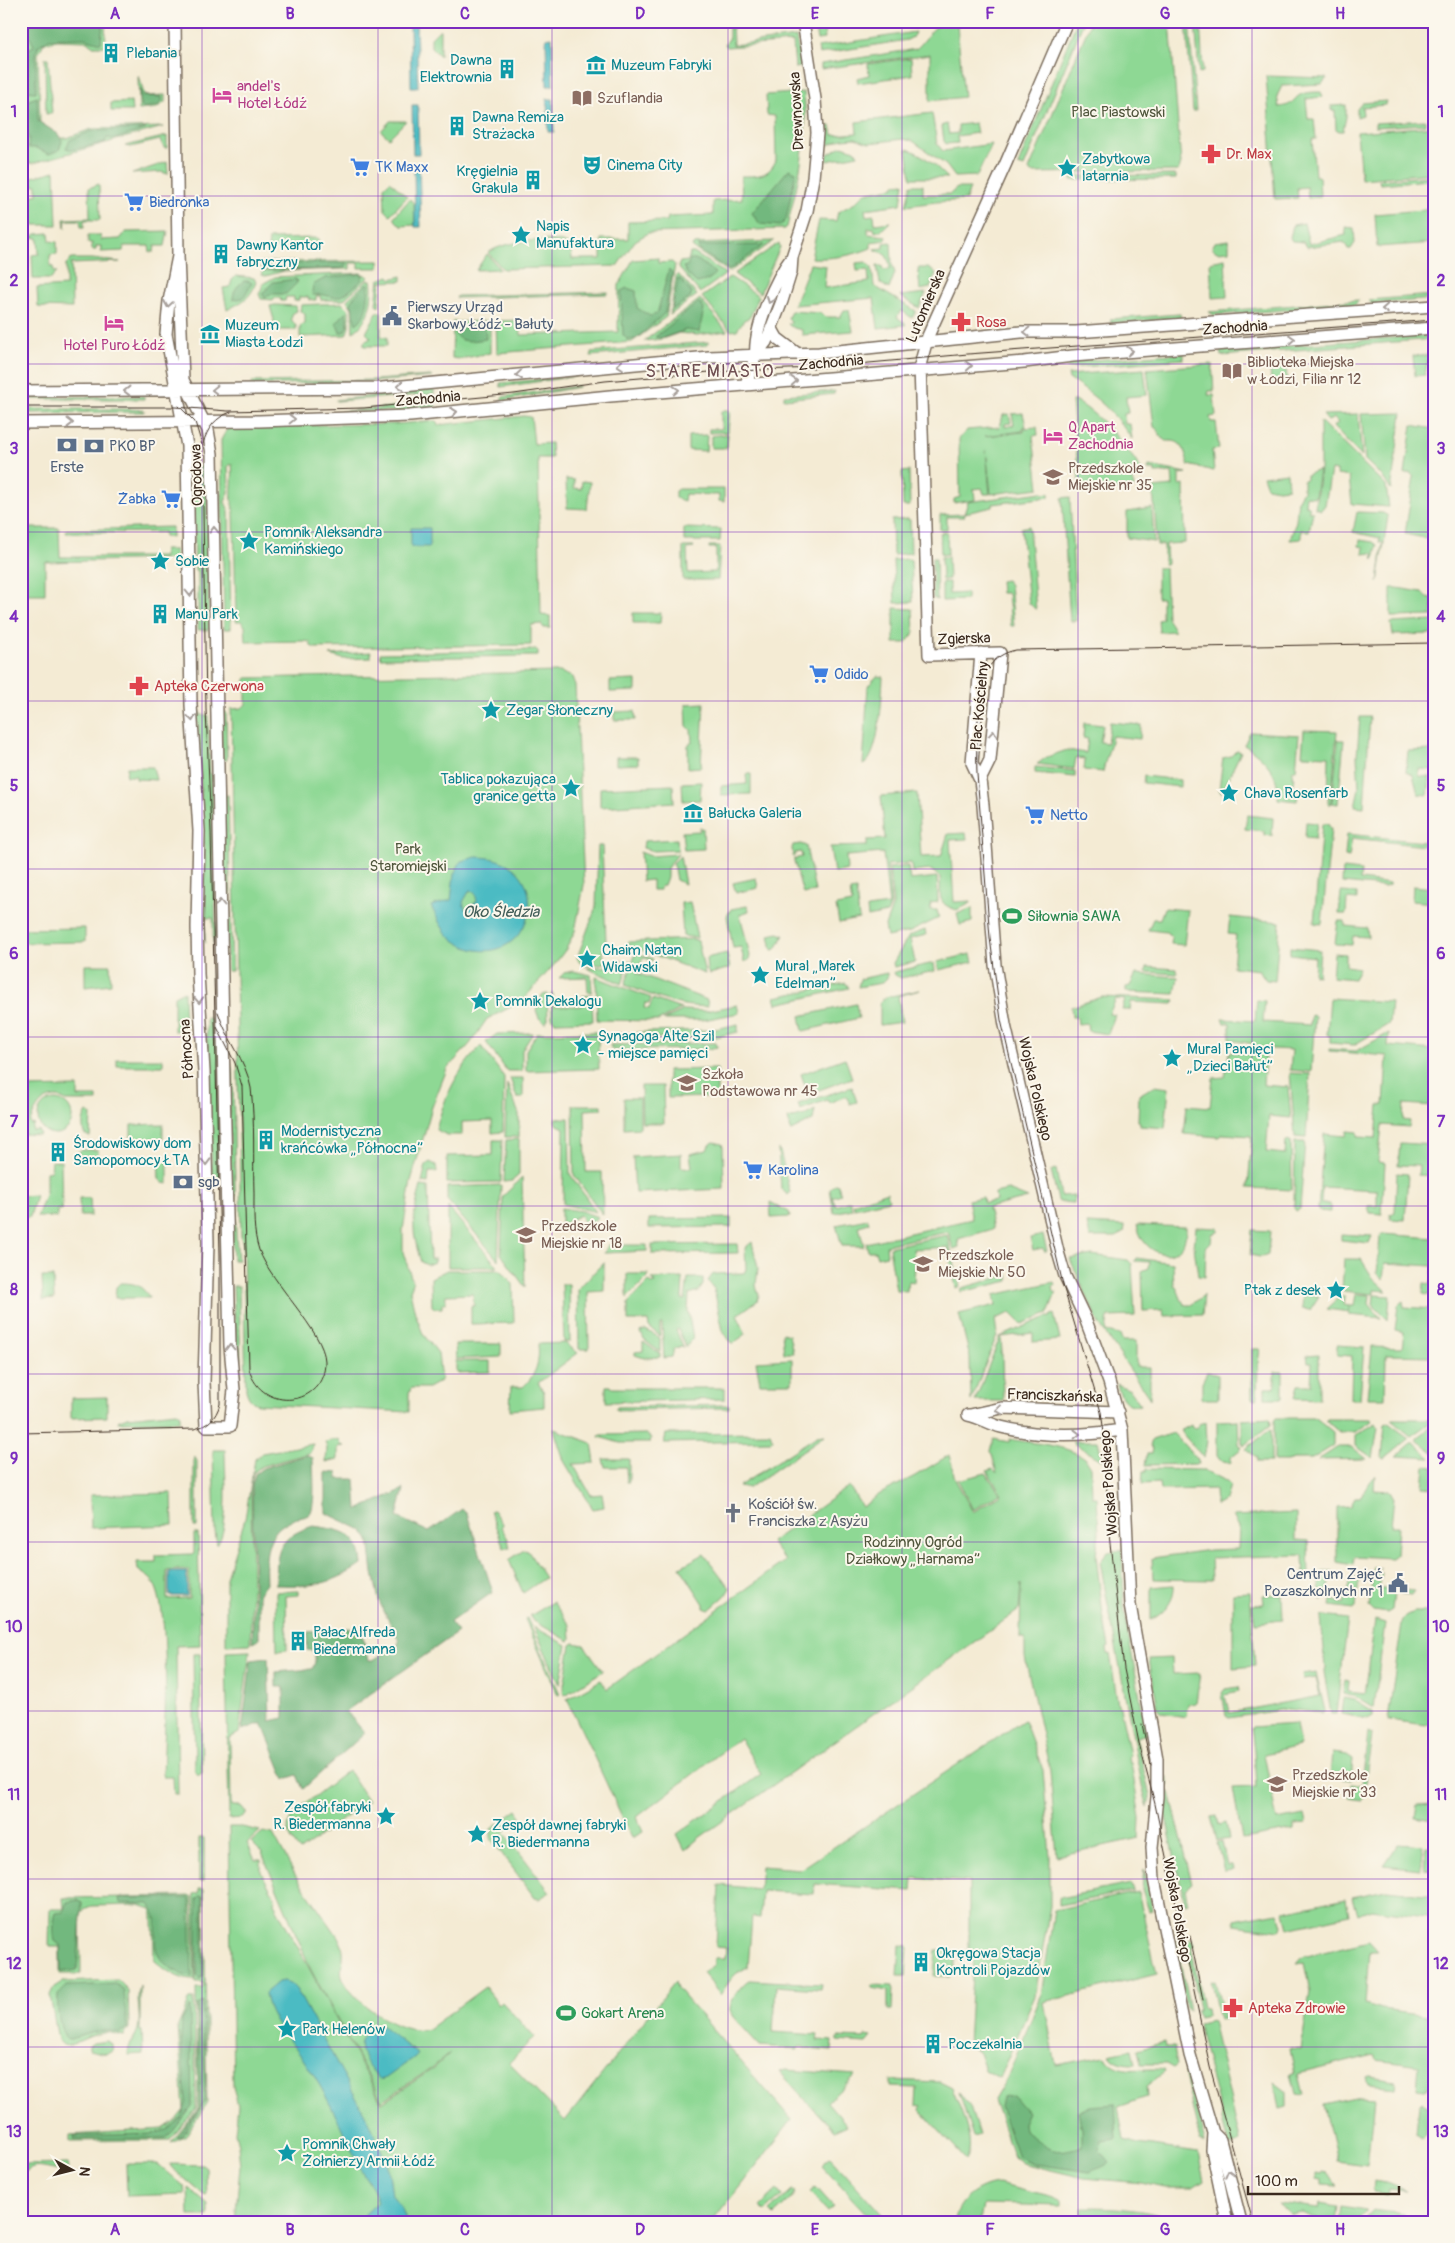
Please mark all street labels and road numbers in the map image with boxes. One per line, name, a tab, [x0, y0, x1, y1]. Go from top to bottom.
street label: Drewnowska	[785, 71, 809, 151]
street label: Lutomierska	[902, 266, 950, 346]
street label: Zachodnia	[1202, 316, 1268, 340]
street label: Zachodnia	[798, 351, 864, 375]
street label: Zachodnia	[395, 387, 461, 411]
street label: Ogrodowa	[186, 444, 208, 506]
street label: Zgierska	[937, 629, 991, 649]
street label: Plac Kościelny	[967, 660, 993, 751]
street label: Północna	[175, 1018, 199, 1080]
street label: Wojska Polskiego	[1014, 1035, 1056, 1143]
street label: Franciszkańska	[1007, 1385, 1103, 1407]
street label: Wojska Polskiego	[1096, 1429, 1122, 1537]
street label: Wojska Polskiego	[1158, 1856, 1196, 1964]

